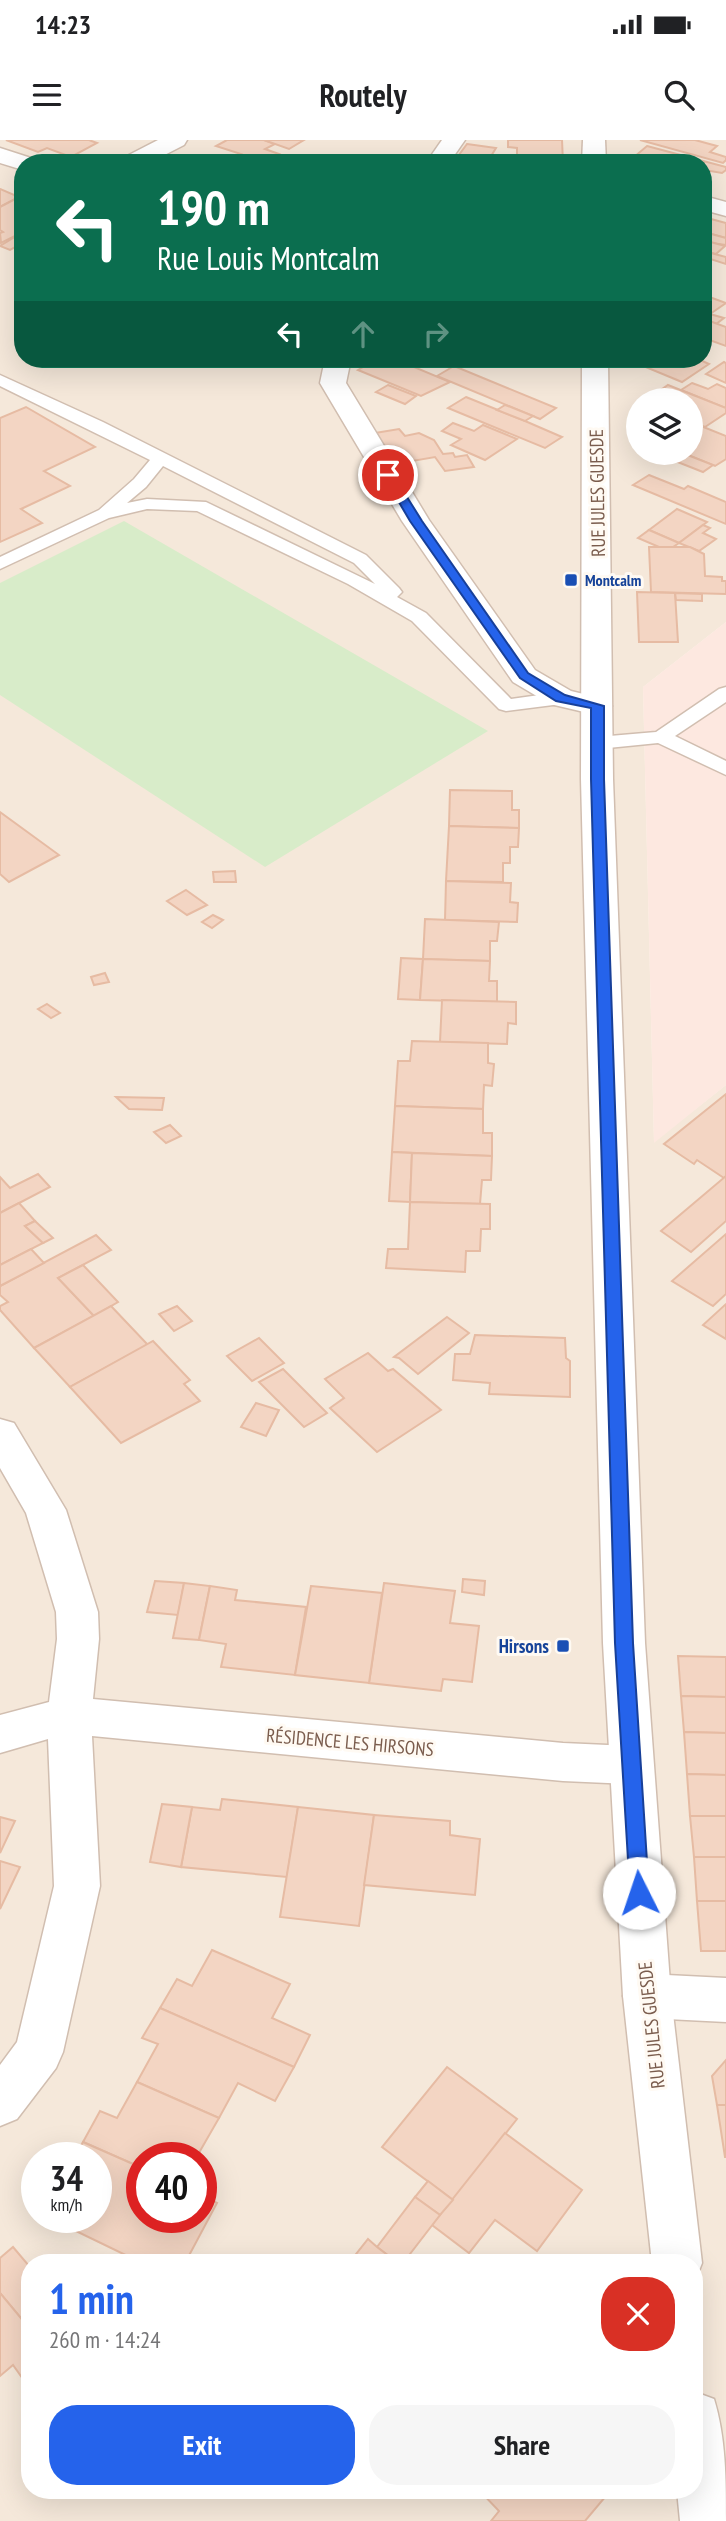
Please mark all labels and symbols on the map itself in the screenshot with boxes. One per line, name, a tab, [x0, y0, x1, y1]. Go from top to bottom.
street label: RUE JULES GUESDE	[584, 429, 610, 557]
pin	[358, 445, 418, 505]
place label: Montcalm	[585, 570, 641, 590]
marker: Montcalm	[563, 572, 579, 588]
place label: Hirsons	[499, 1634, 549, 1658]
marker: Hirsons	[555, 1638, 571, 1654]
street label: RÉSIDENCE LES HIRSONS	[265, 1723, 435, 1761]
position arrow	[602, 1856, 676, 1930]
street label: RUE JULES GUESDE	[632, 1960, 670, 2090]
speed limit sign: 40	[126, 2142, 217, 2233]

